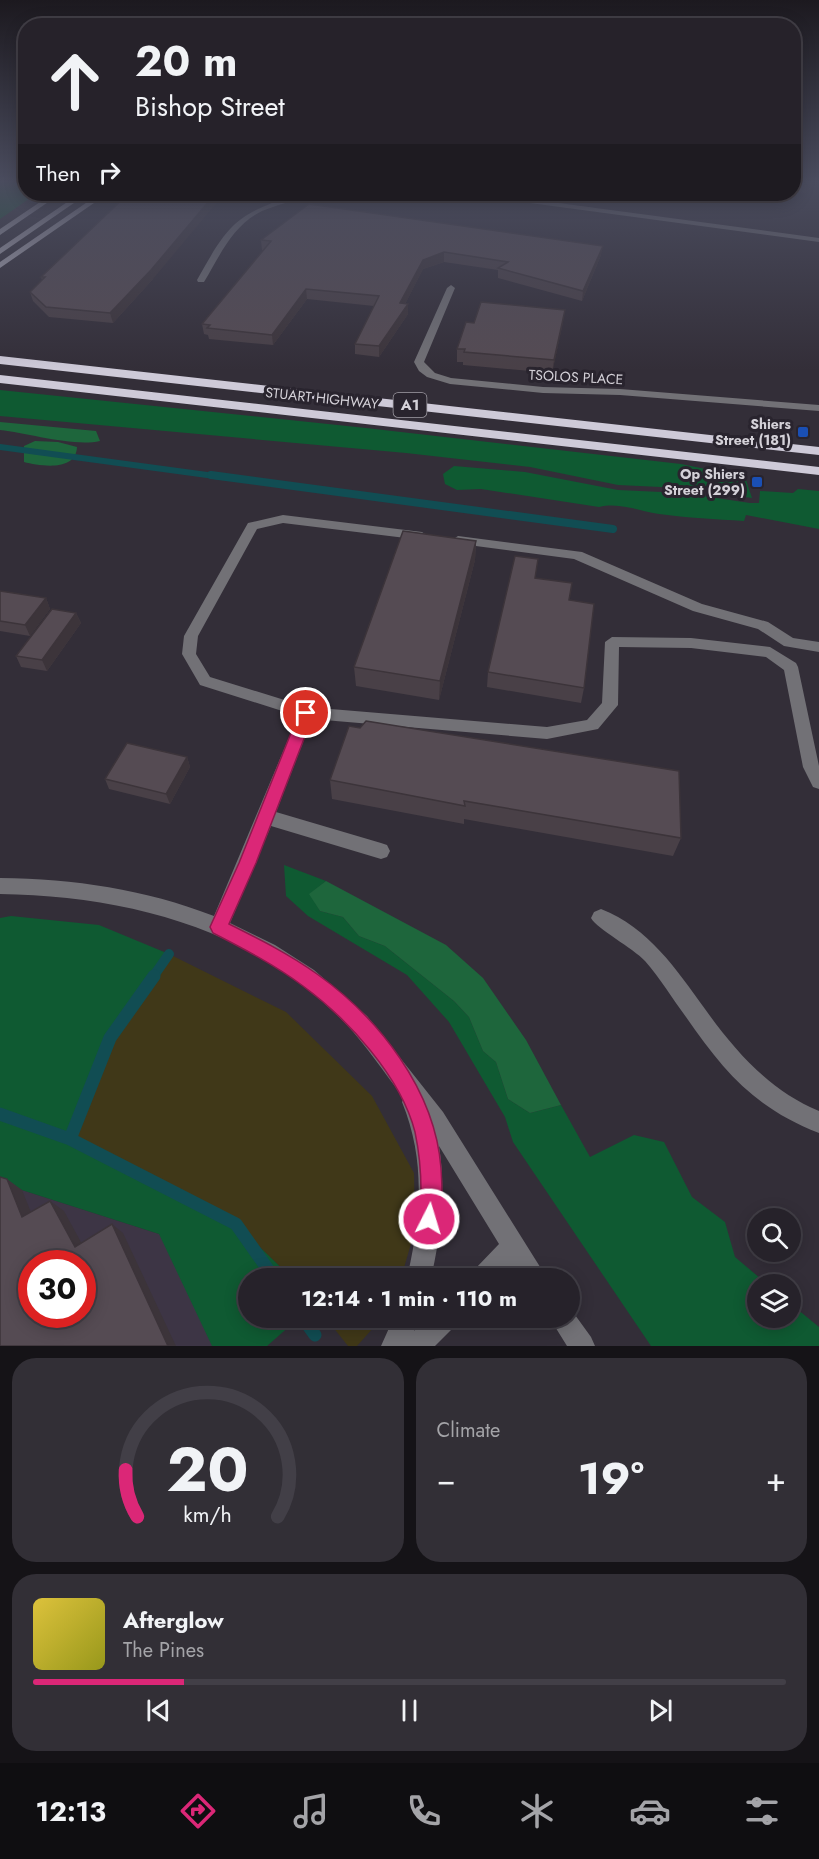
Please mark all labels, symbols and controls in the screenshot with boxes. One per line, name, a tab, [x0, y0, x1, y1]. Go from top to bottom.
text: 20 m	[135, 31, 237, 92]
icon: ahead	[36, 42, 114, 120]
text: Bishop Street	[135, 87, 285, 126]
icon: right	[93, 156, 126, 189]
text: Then	[36, 157, 81, 189]
street label: TSOLOS PLACE	[528, 365, 624, 389]
street label: STUART HIGHWAY	[264, 382, 380, 414]
road number: A1	[394, 393, 426, 417]
place label: Shiers Street (181)	[715, 414, 792, 450]
marker: Shiers Street (181)	[796, 425, 810, 439]
place label: Op Shiers Street (299)	[664, 464, 746, 500]
marker: Op Shiers Street (299)	[750, 475, 764, 489]
pin	[280, 687, 331, 738]
icon: arrive	[289, 696, 322, 729]
position arrow	[397, 1187, 461, 1251]
map controls	[747, 1208, 801, 1328]
button: search	[747, 1208, 801, 1262]
speed limit sign: 30	[18, 1250, 96, 1328]
button: layers	[747, 1274, 801, 1328]
text: 12:14 · 1 min · 110 m	[301, 1282, 517, 1314]
text: Climate	[437, 1416, 500, 1445]
text: 20	[167, 1424, 249, 1514]
text: 19°	[578, 1446, 644, 1511]
text: −	[437, 1456, 456, 1503]
text: +	[766, 1456, 786, 1503]
text: km/h	[184, 1499, 232, 1530]
text: Afterglow	[123, 1604, 224, 1636]
text: The Pines	[123, 1636, 204, 1665]
icon: previous	[142, 1694, 175, 1727]
icon: pause	[393, 1694, 426, 1727]
icon: next	[644, 1694, 677, 1727]
icon: directions	[177, 1790, 219, 1832]
icon: music	[290, 1790, 332, 1832]
icon: phone	[403, 1790, 445, 1832]
icon: climate	[516, 1790, 558, 1832]
icon: car	[629, 1790, 671, 1832]
icon: filters	[741, 1790, 783, 1832]
text: 12:13	[35, 1792, 106, 1831]

